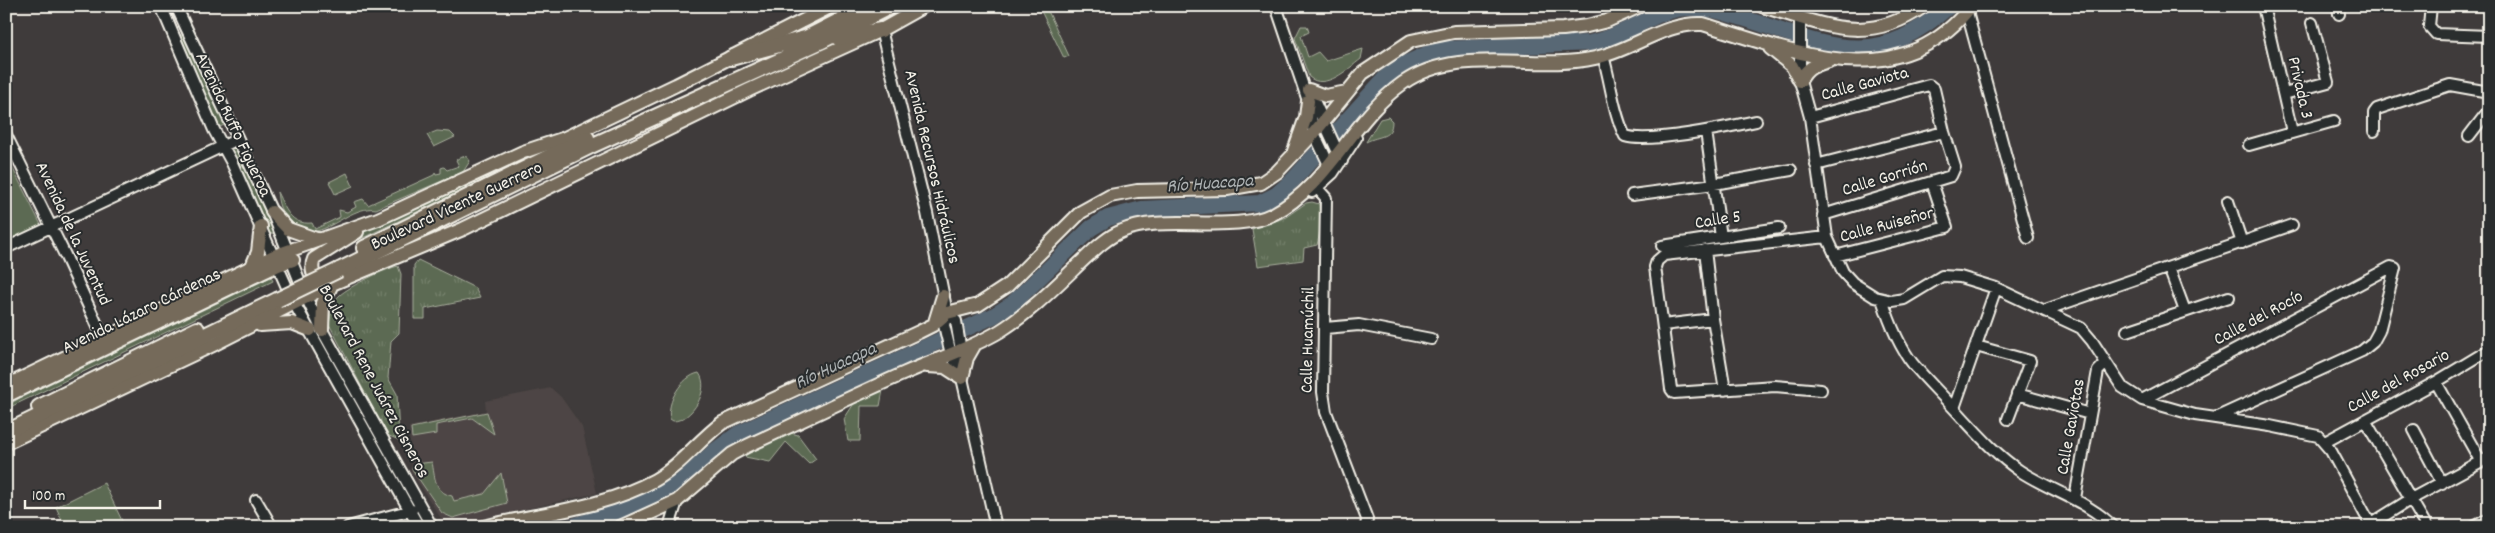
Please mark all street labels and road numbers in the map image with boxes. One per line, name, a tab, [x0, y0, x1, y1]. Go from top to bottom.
street label: Avenida Ruffo Figueroa	[188, 49, 277, 202]
street label: Privada 3	[2280, 54, 2318, 122]
street label: Calle Gaviota	[1819, 61, 1912, 109]
street label: Avenida Recursos Hidráulicos	[897, 68, 965, 266]
street label: Calle Gorrión	[1839, 154, 1931, 204]
street label: Boulevard Vicente Guerrero	[367, 156, 547, 258]
street label: Avenida de la Juventud	[28, 158, 116, 310]
street label: Calle Ruiseñor	[1837, 201, 1937, 251]
street label: Calle 5	[1693, 205, 1743, 237]
street label: Avenida Lázaro Cárdenas	[59, 263, 225, 361]
street label: Boulevard Rene Juárez Cisneros	[311, 281, 435, 483]
street label: Calle del Rocío	[2210, 285, 2308, 353]
street label: Calle Huamúchil	[1296, 286, 1322, 393]
street label: Calle del Rosario	[2343, 344, 2455, 420]
street label: Calle Gaviotas	[2051, 377, 2093, 477]

